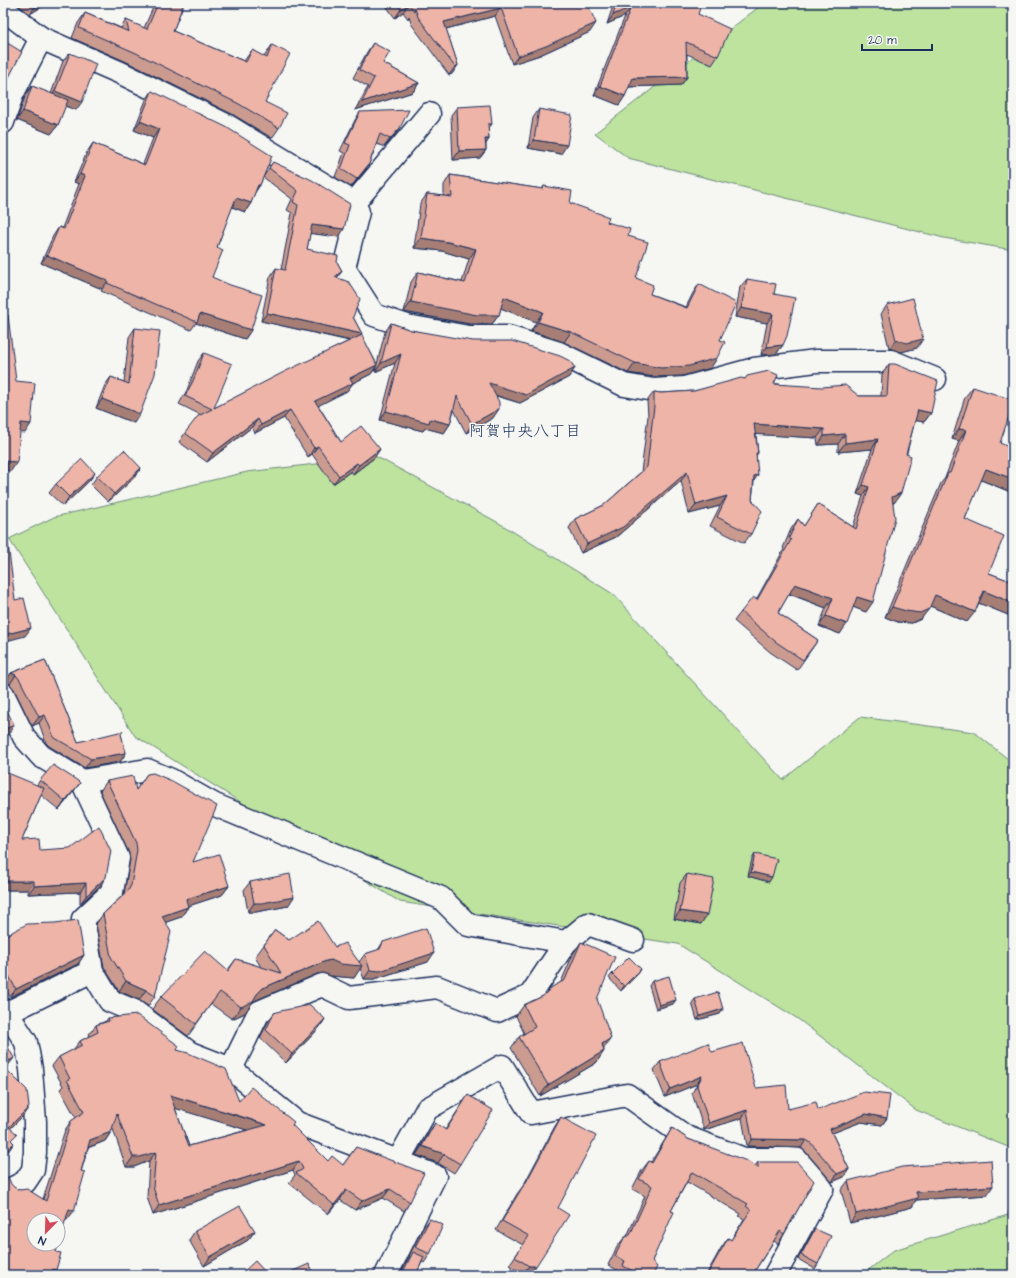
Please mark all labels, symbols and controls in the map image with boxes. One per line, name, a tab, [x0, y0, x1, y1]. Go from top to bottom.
scale bar	[862, 26, 932, 52]
text: 20 m	[868, 32, 897, 49]
district label: 阿賀中央八丁目	[469, 420, 581, 442]
north arrow	[26, 1212, 66, 1252]
text: N	[36, 1232, 48, 1249]

